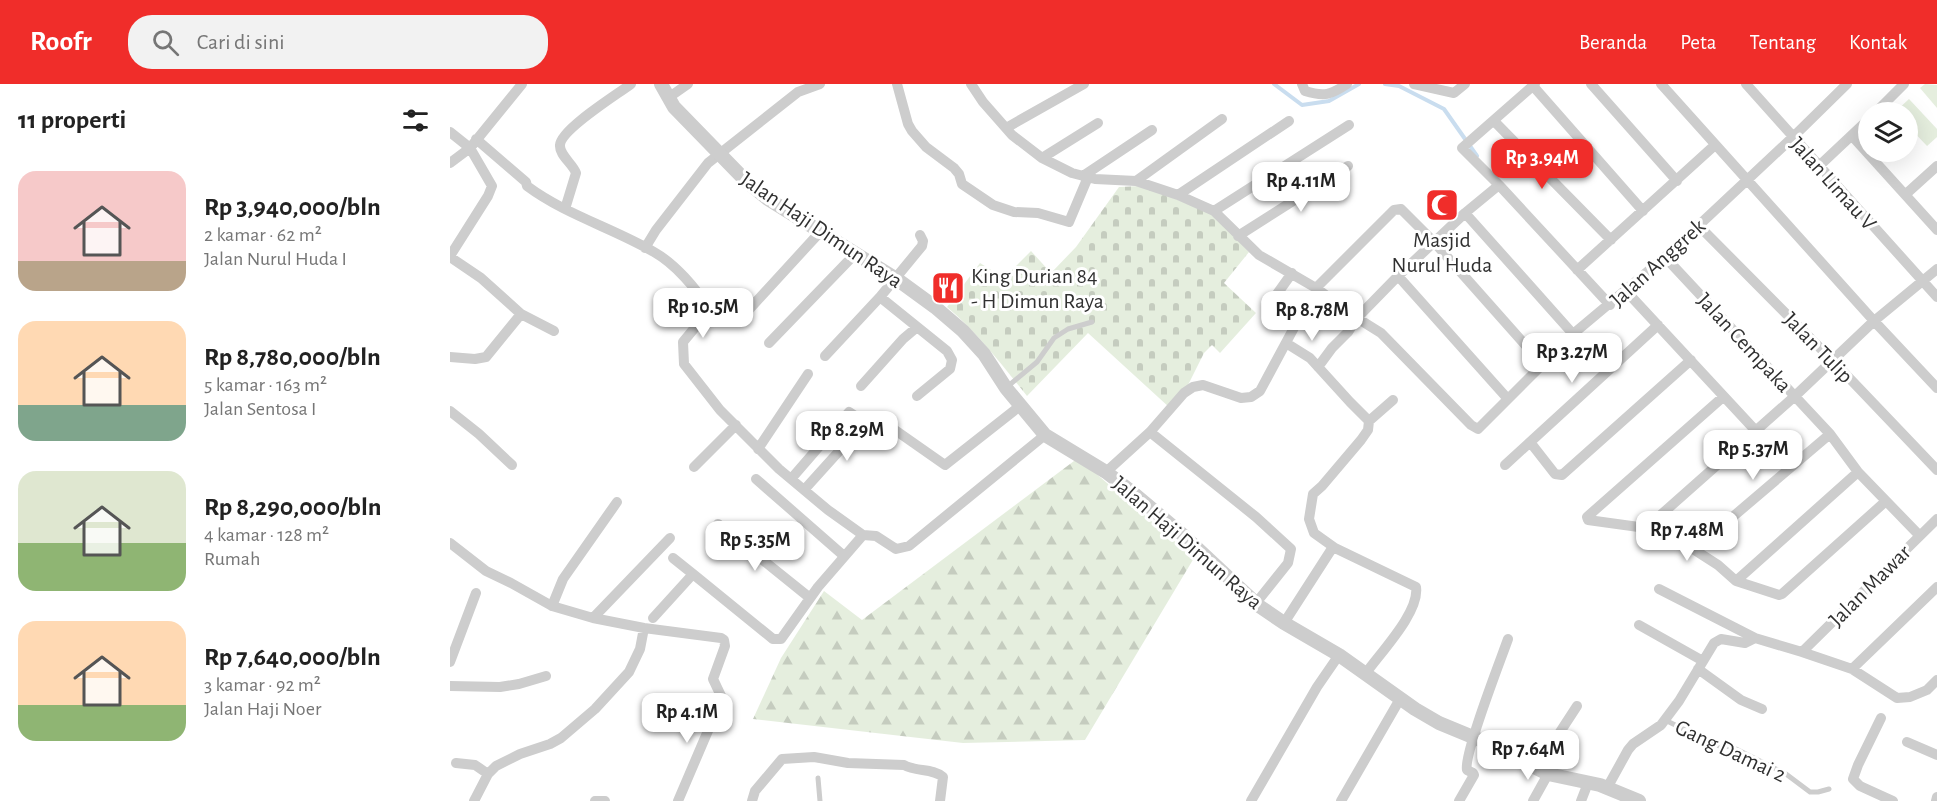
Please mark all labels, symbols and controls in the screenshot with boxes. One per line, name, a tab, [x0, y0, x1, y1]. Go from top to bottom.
search box	[128, 15, 548, 69]
icon: search	[149, 26, 182, 59]
text: Roofr	[30, 28, 92, 56]
text: Cari di sini	[197, 31, 285, 53]
text: Beranda	[1579, 32, 1647, 53]
text: Peta	[1680, 32, 1716, 53]
text: Tentang	[1749, 32, 1816, 53]
text: Kontak	[1849, 32, 1907, 53]
map controls	[1858, 102, 1918, 162]
button: layers	[1858, 102, 1918, 162]
icon: filters	[399, 104, 432, 137]
text: 11 properti	[18, 107, 126, 133]
street label: Jalan Limau V	[1786, 133, 1881, 235]
pin: Rp 3.94M	[1480, 139, 1604, 190]
text: Rp 3.94M	[1505, 148, 1579, 168]
pin: Rp 4.11M	[1239, 162, 1363, 213]
street label: Jalan Haji Dimun Raya	[736, 167, 907, 292]
text: Rp 4.11M	[1266, 171, 1336, 191]
mosque icon: Masjid Nurul Huda	[1424, 187, 1460, 223]
text: Rp 3,940,000/bln	[204, 194, 381, 220]
icon: home	[66, 195, 138, 267]
street label: Jalan Anggrek	[1606, 215, 1709, 311]
text: 2 kamar · 62 m²	[204, 225, 322, 245]
place label: Masjid Nurul Huda	[1392, 229, 1492, 276]
text: Jalan Nurul Huda I	[204, 249, 347, 269]
place label: King Durian 84 - H Dimun Raya	[971, 265, 1104, 312]
restaurant icon: King Durian 84 - H Dimun Raya	[930, 270, 966, 306]
pin: Rp 10.5M	[641, 288, 765, 339]
street label: Jalan Cempaka	[1693, 289, 1796, 397]
pin: Rp 8.78M	[1250, 291, 1374, 342]
text: Rp 10.5M	[667, 297, 739, 317]
text: Rp 8.78M	[1275, 300, 1349, 320]
street label: Jalan Tulip	[1779, 308, 1857, 387]
pin: Rp 3.27M	[1510, 333, 1634, 384]
text: Rp 3.27M	[1536, 342, 1608, 362]
text: Rp 8,780,000/bln	[204, 344, 381, 370]
icon: home	[66, 345, 138, 417]
text: 5 kamar · 163 m²	[204, 375, 327, 395]
text: Jalan Sentosa I	[204, 399, 316, 419]
pin: Rp 8.29M	[785, 411, 909, 462]
text: Rp 8.29M	[810, 420, 884, 440]
pin: Rp 5.37M	[1691, 430, 1815, 481]
text: Rp 5.37M	[1717, 439, 1789, 459]
street label: Jalan Haji Dimun Raya	[1108, 472, 1266, 614]
text: Rp 8,290,000/bln	[204, 494, 382, 520]
icon: home	[66, 495, 138, 567]
pin: Rp 7.48M	[1625, 511, 1749, 562]
text: Rp 7.48M	[1650, 520, 1724, 540]
pin: Rp 5.35M	[693, 521, 817, 572]
text: 4 kamar · 128 m²	[204, 525, 329, 545]
text: Rp 5.35M	[719, 530, 791, 550]
street label: Jalan Mawar	[1825, 541, 1915, 631]
text: Rumah	[204, 549, 260, 569]
text: Rp 7,640,000/bln	[204, 644, 381, 670]
icon: home	[66, 645, 138, 717]
text: 3 kamar · 92 m²	[204, 675, 321, 695]
pin: Rp 4.1M	[632, 693, 742, 744]
text: Jalan Haji Noer	[204, 699, 321, 719]
text: Rp 4.1M	[656, 702, 718, 722]
street label: Gang Damai 2	[1672, 716, 1789, 786]
pin: Rp 7.64M	[1466, 730, 1590, 781]
text: Rp 7.64M	[1491, 739, 1565, 759]

